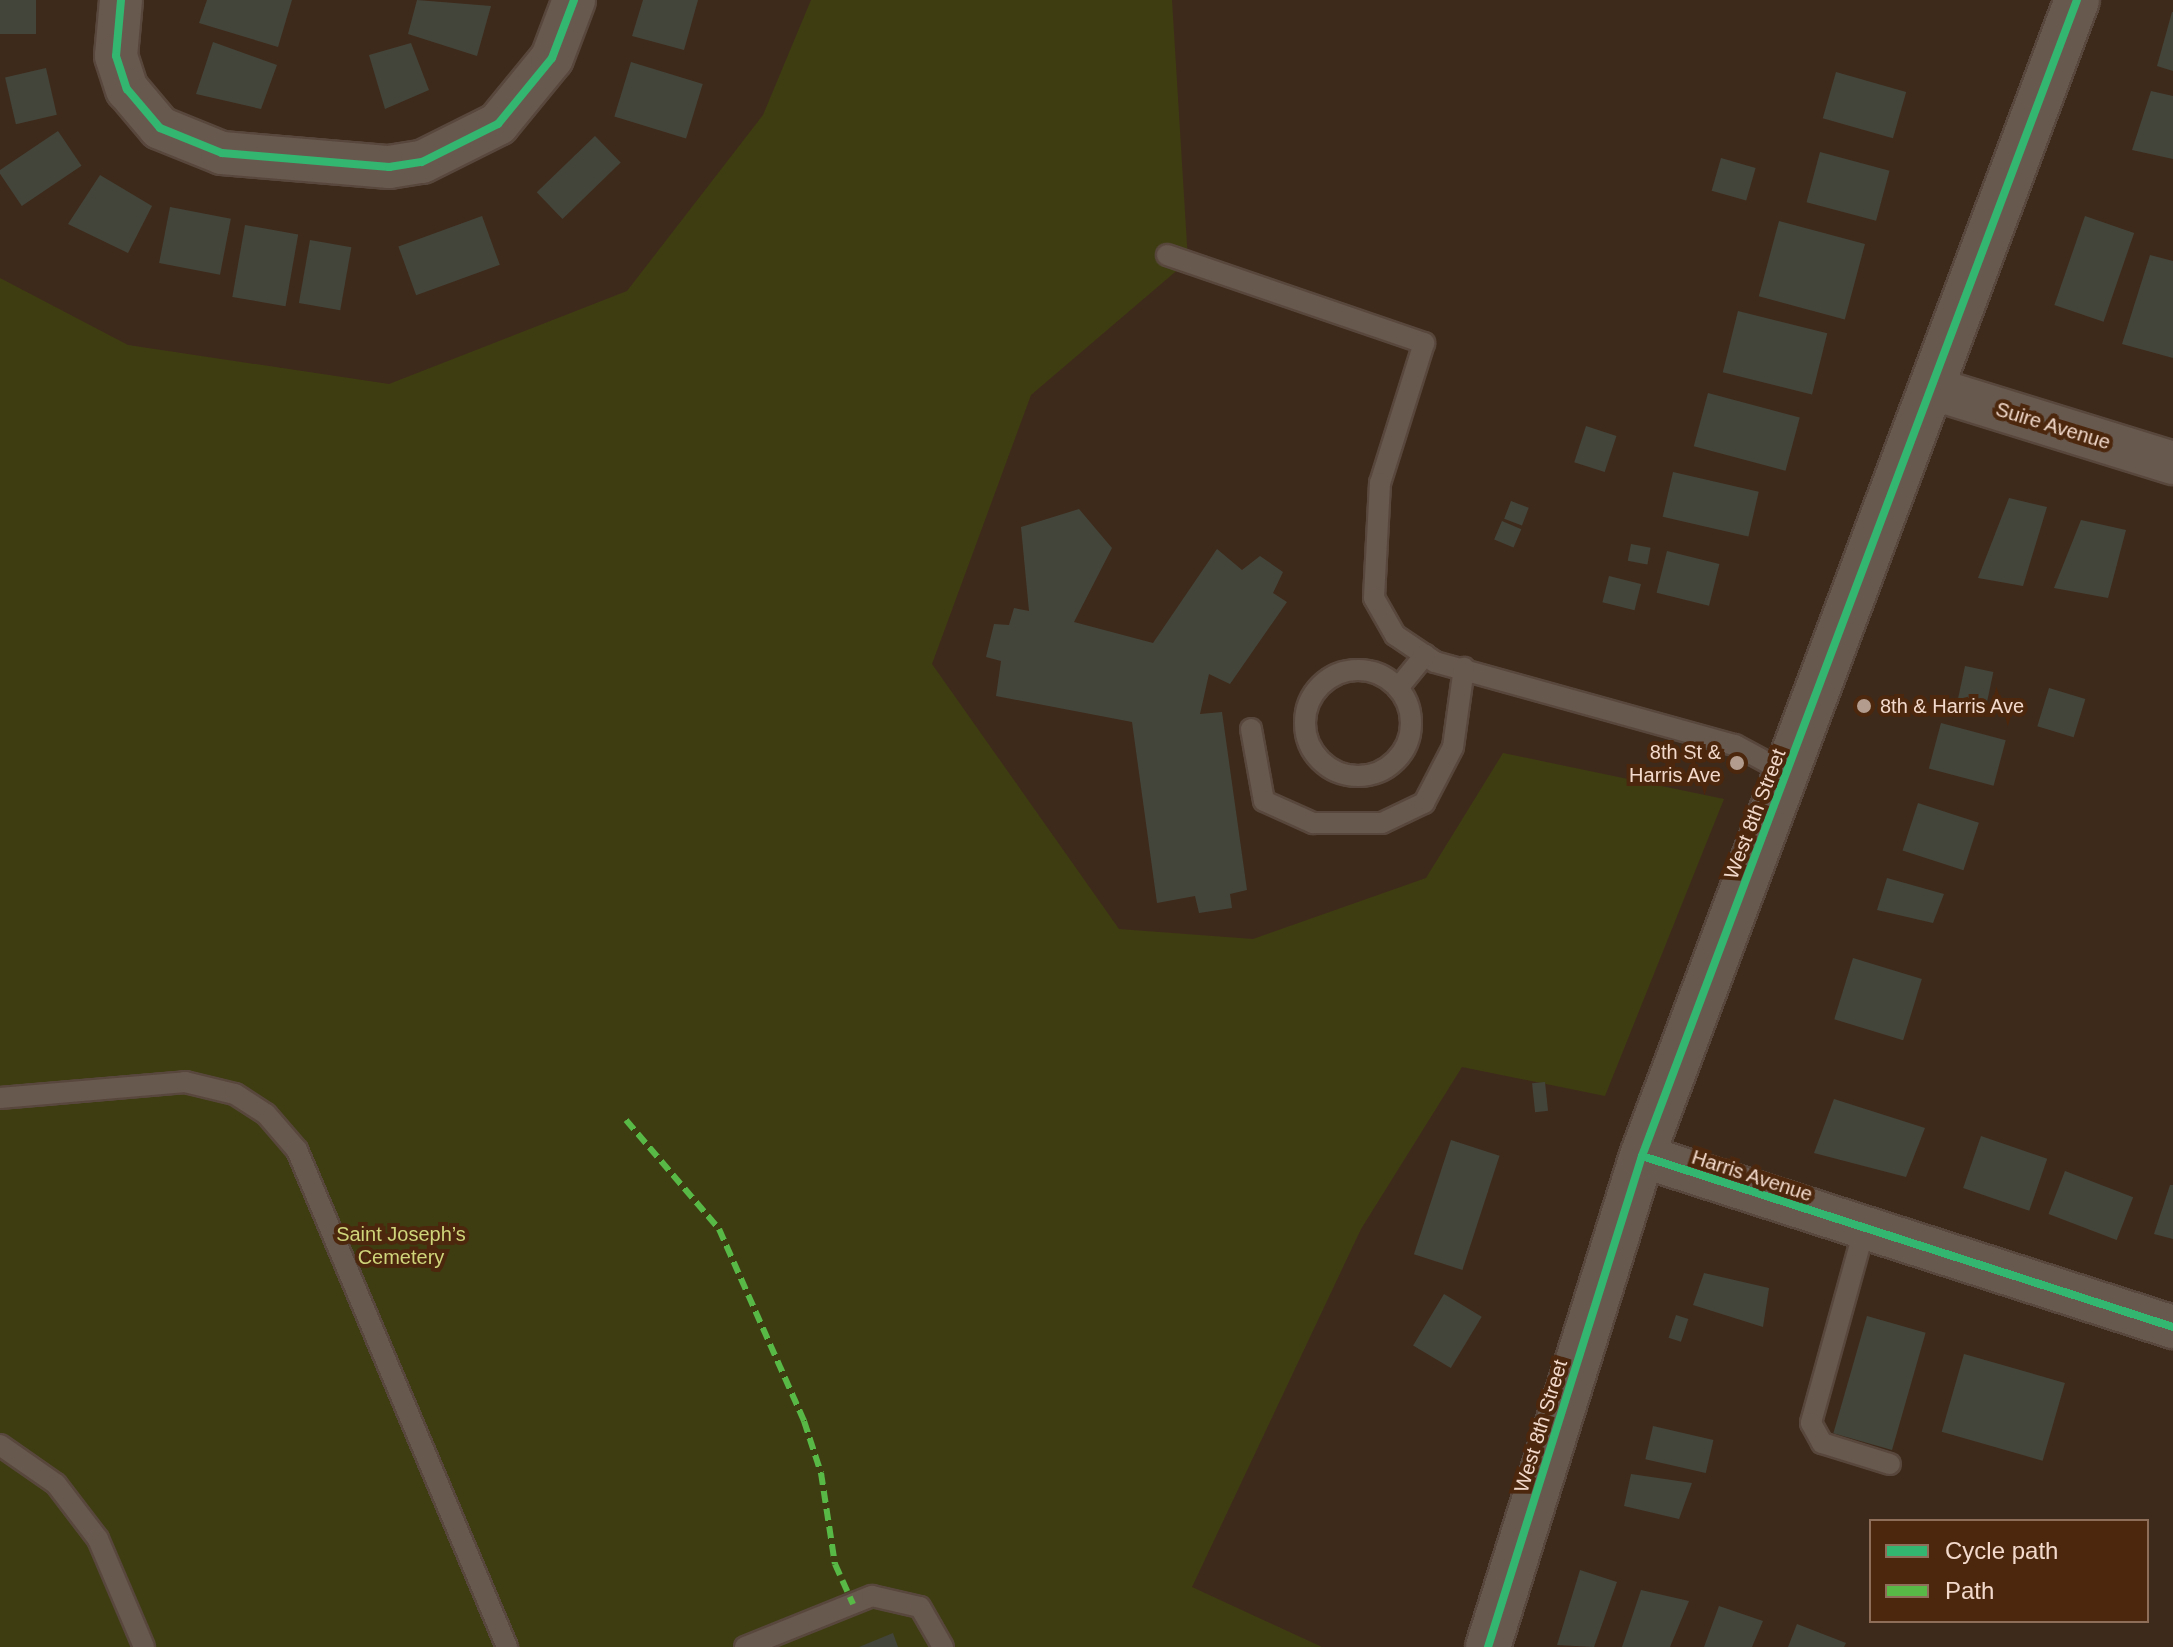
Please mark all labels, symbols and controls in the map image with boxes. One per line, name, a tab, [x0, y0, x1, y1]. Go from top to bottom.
street label: Suire Avenue	[1992, 397, 2114, 455]
place label: 8th & Harris Ave	[1880, 694, 2025, 718]
marker: 8th & Harris Ave	[1855, 697, 1873, 715]
place label: 8th St & Harris Ave	[1628, 740, 1721, 787]
street label: West 8th Street	[1719, 746, 1791, 882]
marker: 8th St & Harris Ave	[1728, 754, 1746, 772]
street label: Harris Avenue	[1688, 1145, 1816, 1207]
park label: Saint Joseph’s Cemetery	[336, 1222, 466, 1269]
street label: West 8th Street	[1509, 1357, 1573, 1495]
legend	[1869, 1519, 2149, 1623]
text: Cycle path	[1945, 1537, 2058, 1564]
text: Path	[1945, 1577, 1994, 1604]

